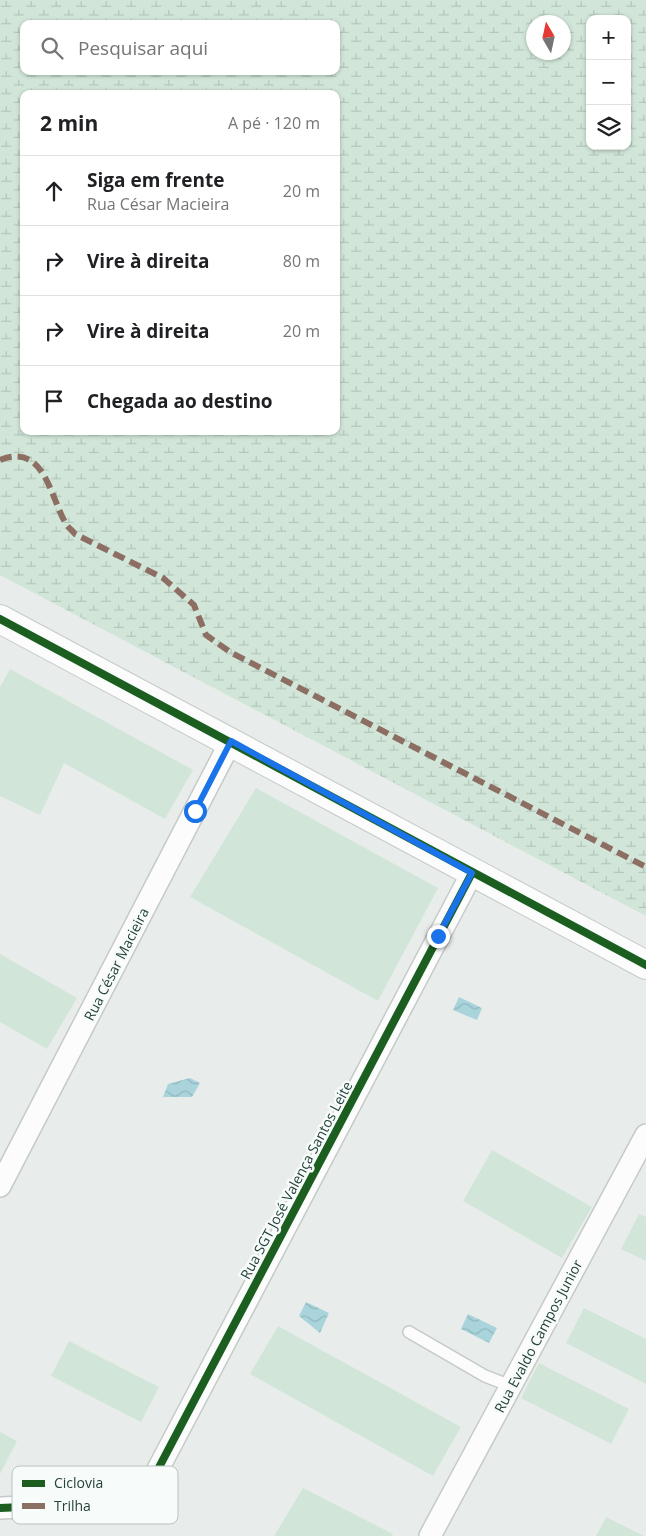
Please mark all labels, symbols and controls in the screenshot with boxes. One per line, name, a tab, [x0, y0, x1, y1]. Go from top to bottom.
north arrow	[526, 15, 571, 60]
map controls	[586, 15, 631, 150]
button: +	[586, 15, 631, 60]
search box	[20, 20, 340, 75]
icon: search	[38, 34, 66, 62]
text: Pesquisar aqui	[78, 35, 208, 61]
button: −	[586, 60, 631, 105]
button: layers	[586, 105, 631, 150]
text: 2 min	[40, 109, 98, 137]
text: A pé · 120 m	[228, 112, 320, 134]
text: Siga em frente	[87, 167, 224, 193]
icon: ahead	[40, 177, 68, 205]
text: 20 m	[283, 180, 320, 202]
text: Rua César Macieira	[87, 193, 229, 215]
icon: right	[40, 247, 68, 275]
text: Vire à direita	[87, 248, 210, 274]
text: 80 m	[283, 250, 320, 272]
icon: right	[40, 317, 68, 345]
text: Vire à direita	[87, 318, 210, 344]
text: 20 m	[283, 320, 320, 342]
icon: arrive	[40, 387, 68, 415]
text: Chegada ao destino	[87, 388, 273, 414]
route start	[184, 800, 207, 823]
street label: Rua César Macieira	[79, 904, 153, 1024]
route end	[427, 925, 450, 948]
street label: Rua SGT José Valença Santos Leite	[236, 1078, 357, 1282]
street label: Rua Evaldo Campos Junior	[490, 1256, 587, 1416]
legend	[12, 1466, 178, 1524]
text: Ciclovia	[54, 1473, 103, 1492]
text: Trilha	[54, 1496, 91, 1515]

